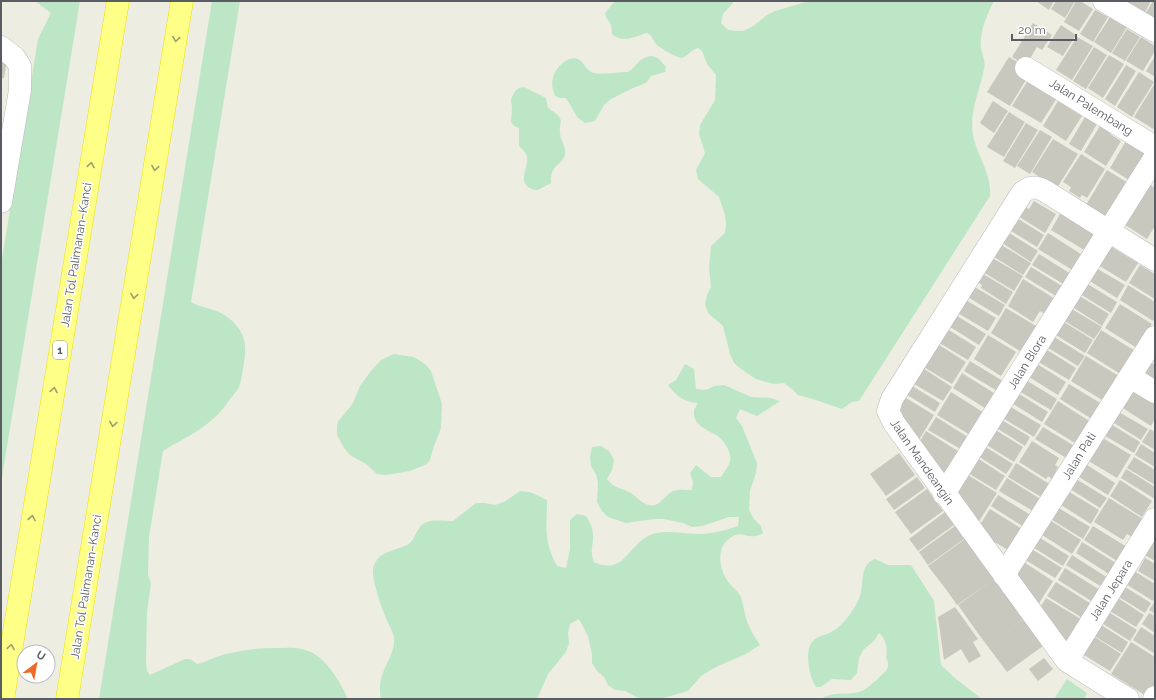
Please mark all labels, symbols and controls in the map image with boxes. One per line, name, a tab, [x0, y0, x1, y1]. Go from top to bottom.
scale bar	[1012, 16, 1076, 42]
text: 20 m	[1018, 23, 1046, 37]
one-way arrow	[172, 36, 181, 43]
street label: Jalan Palembang	[1047, 76, 1135, 138]
one-way arrow	[86, 162, 95, 168]
one-way arrow	[151, 165, 160, 171]
street label: Jalan Tol Palimanan–Kanci	[58, 182, 94, 328]
one-way arrow	[130, 293, 139, 299]
street label: Jalan Blora	[1005, 332, 1049, 392]
road number: 1	[53, 341, 67, 359]
one-way arrow	[49, 387, 58, 393]
street label: Jalan Mandeangin	[887, 417, 957, 507]
one-way arrow	[109, 421, 117, 427]
street label: Jalan Pati	[1059, 430, 1099, 482]
street label: Jalan Tol Palimanan–Kanci	[68, 514, 104, 660]
one-way arrow	[28, 515, 36, 522]
street label: Jalan Jepara	[1087, 557, 1135, 623]
one-way arrow	[6, 644, 15, 650]
north arrow	[16, 644, 56, 684]
text: U	[34, 648, 48, 664]

